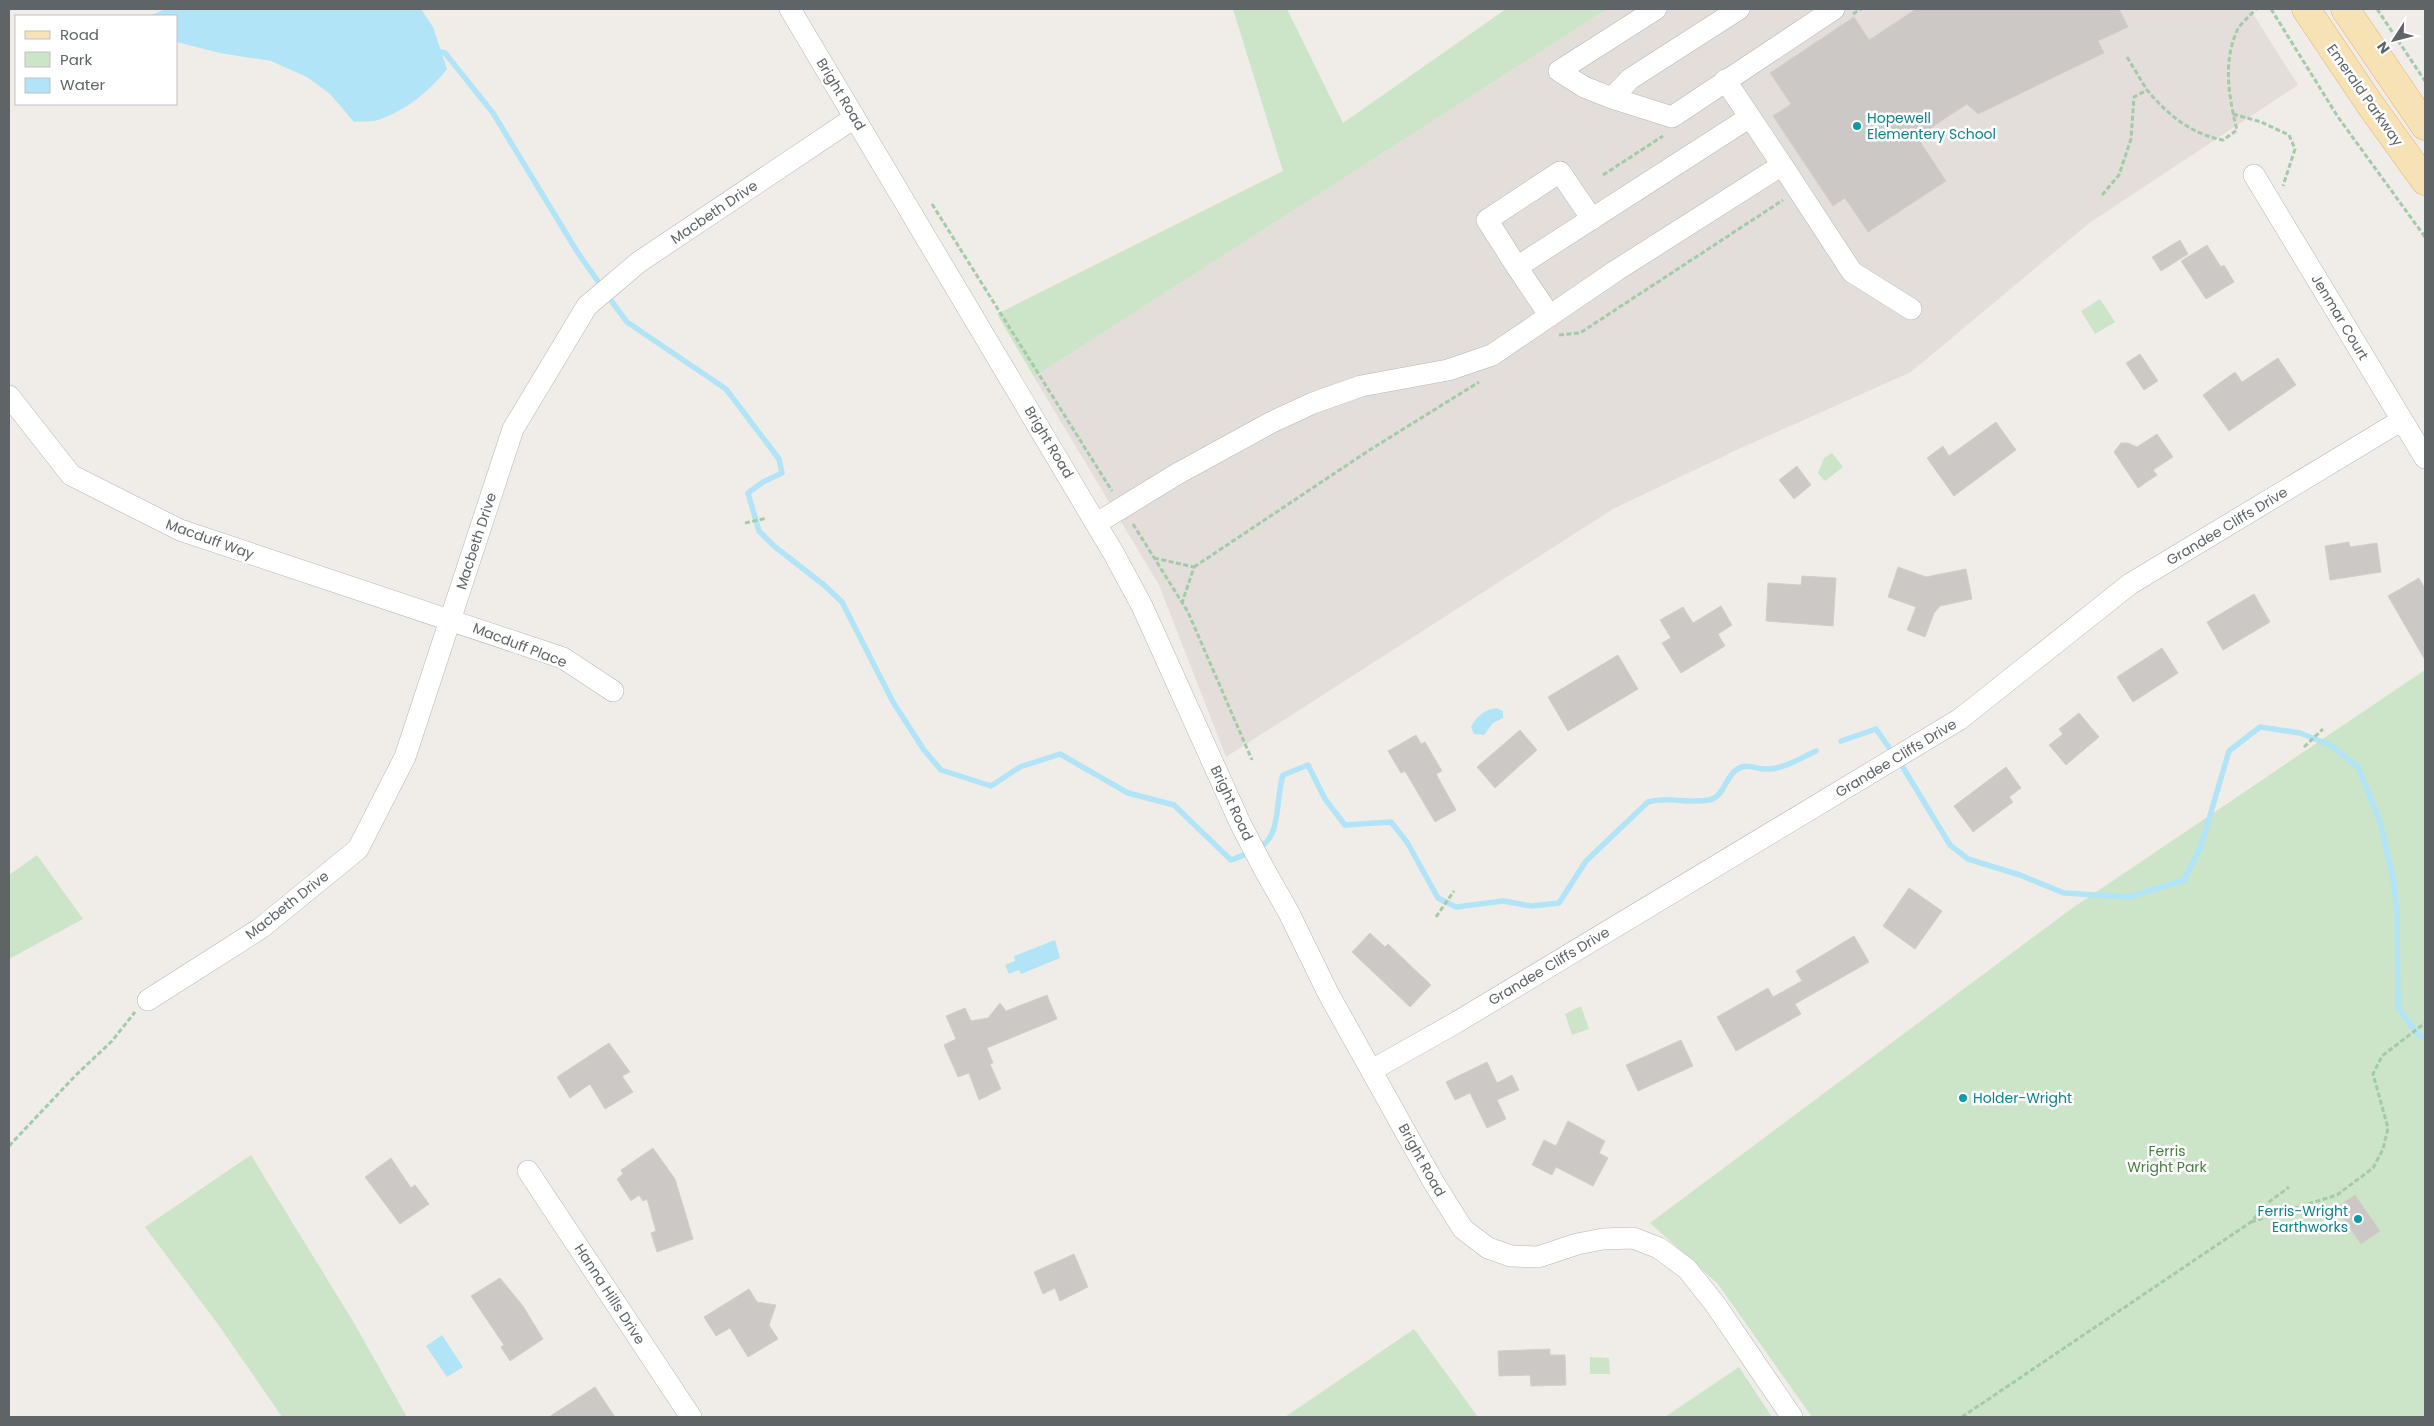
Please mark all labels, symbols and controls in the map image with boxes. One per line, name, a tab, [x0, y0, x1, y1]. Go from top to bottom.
legend	[15, 15, 178, 105]
north arrow	[2369, 15, 2419, 65]
text: Road	[60, 24, 99, 45]
text: N	[2372, 38, 2395, 58]
street label: Emerald Parkway	[2322, 40, 2408, 150]
text: Park	[60, 49, 92, 70]
street label: Bright Road	[812, 54, 870, 134]
text: Water	[60, 74, 106, 95]
place label: Hopewell Elementery School	[1867, 108, 1996, 144]
marker: Hopewell Elementery School	[1851, 120, 1863, 132]
street label: Macbeth Drive	[667, 175, 762, 249]
street label: Jenmar Court	[2306, 270, 2374, 364]
street label: Bright Road	[1020, 402, 1078, 482]
street label: Grandee Cliffs Drive	[2163, 482, 2292, 570]
street label: Macbeth Drive	[451, 490, 501, 592]
street label: Macduff Way	[163, 514, 257, 564]
street label: Macduff Place	[470, 618, 570, 672]
street label: Grandee Cliffs Drive	[1832, 714, 1961, 802]
street label: Bright Road	[1206, 762, 1258, 844]
street label: Macbeth Drive	[241, 866, 333, 944]
street label: Grandee Cliffs Drive	[1485, 922, 1614, 1010]
place label: Holder-Wright	[1973, 1088, 2072, 1108]
marker: Holder-Wright	[1957, 1092, 1969, 1104]
street label: Bright Road	[1394, 1120, 1450, 1200]
park label: Ferris Wright Park	[2127, 1141, 2208, 1177]
place label: Ferris-Wright Earthworks	[2258, 1201, 2348, 1237]
marker: Ferris-Wright Earthworks	[2352, 1213, 2364, 1225]
street label: Hanna Hills Drive	[570, 1240, 650, 1349]

